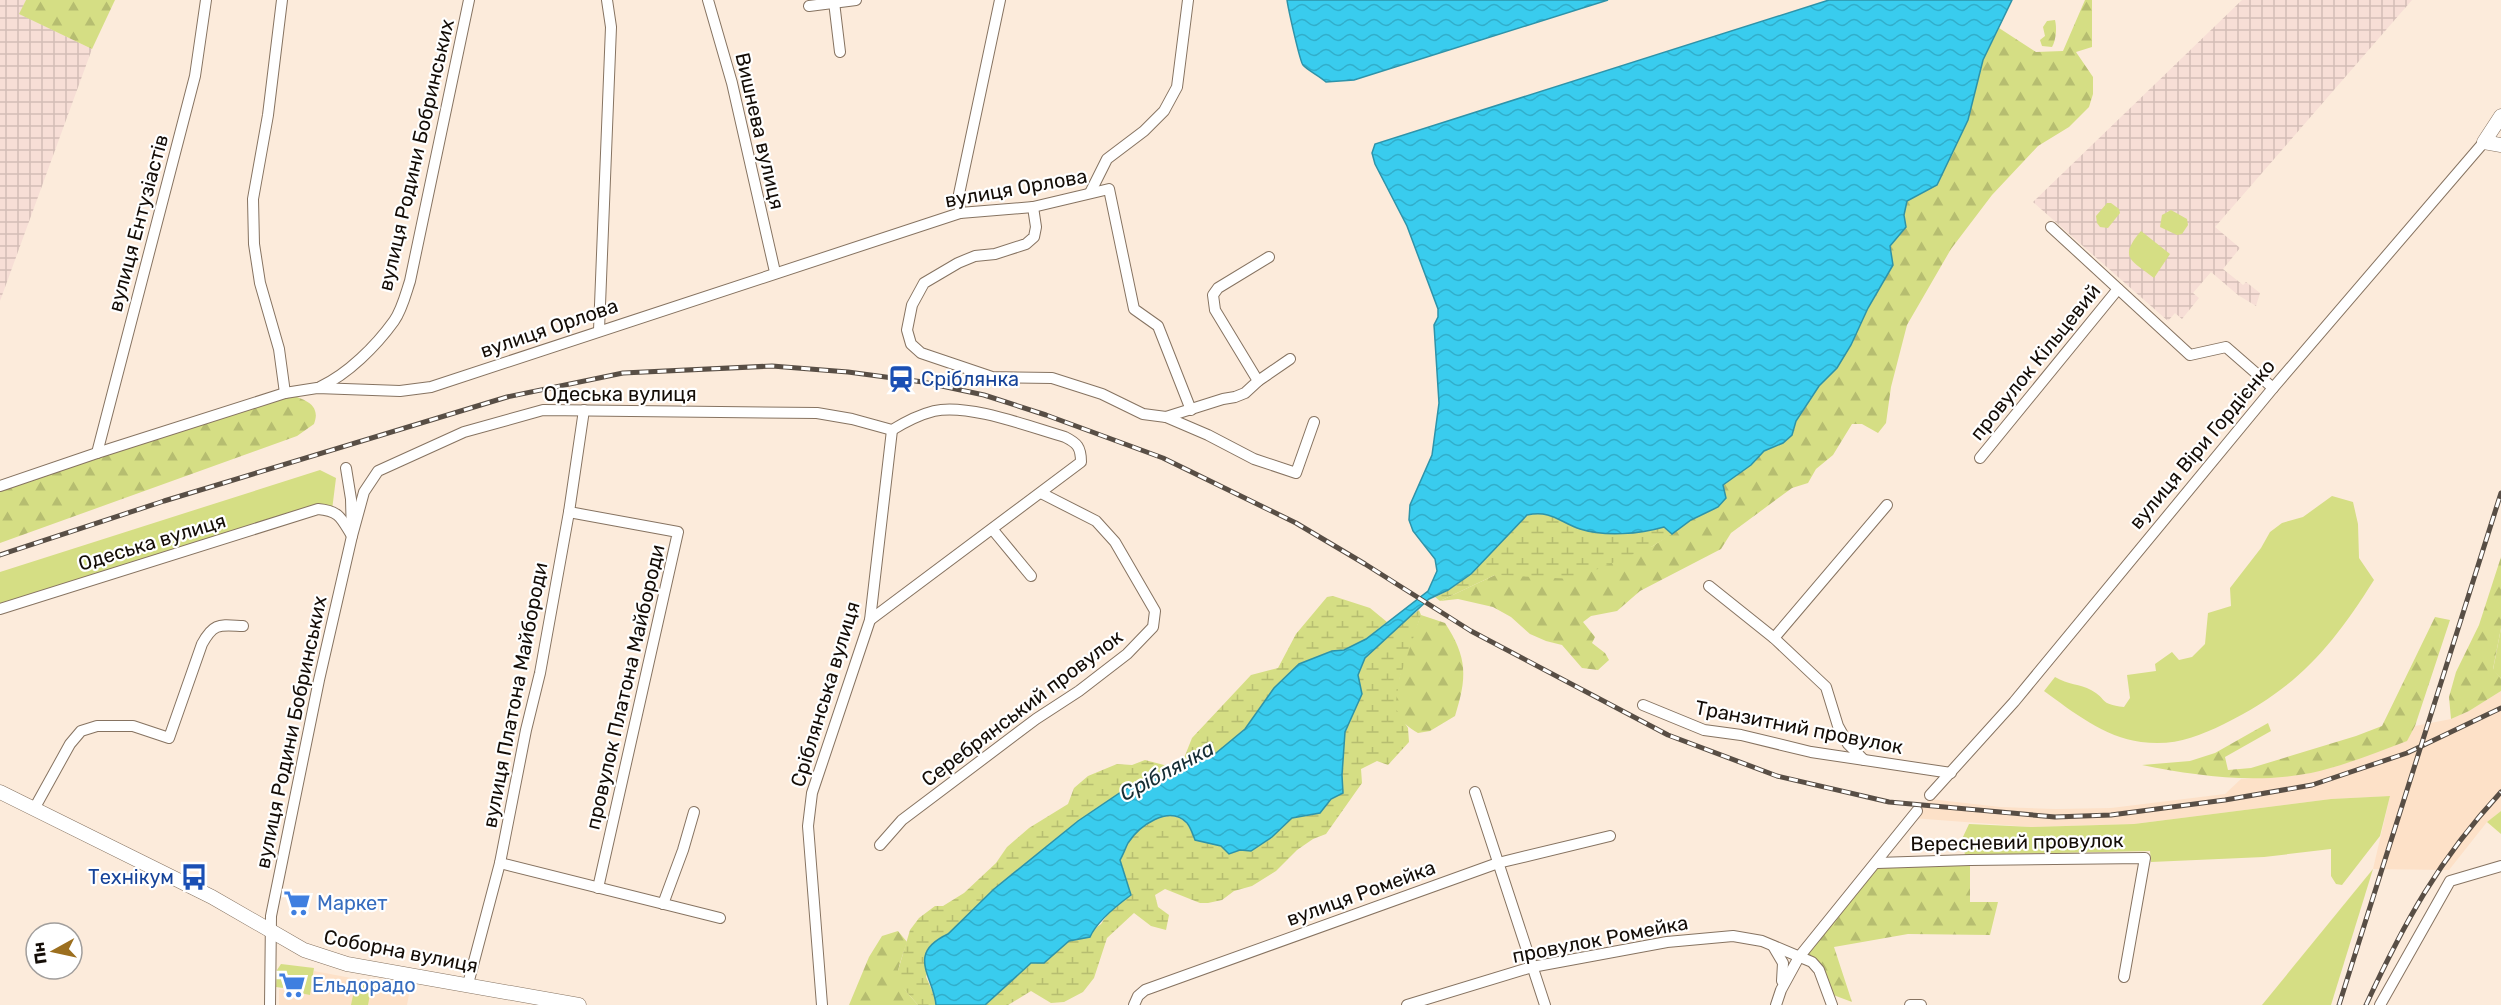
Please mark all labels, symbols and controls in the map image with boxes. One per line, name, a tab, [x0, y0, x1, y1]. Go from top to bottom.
street label: вулиця Родини Бобринських	[373, 17, 459, 293]
street label: Вишнева вулиця	[730, 50, 790, 212]
street label: вулиця Ентузіастів	[103, 132, 173, 314]
street label: вулиця Орлова	[943, 164, 1089, 212]
street label: провулок Кільцевий	[1965, 279, 2105, 445]
street label: вулиця Орлова	[477, 293, 621, 363]
street label: вулиця Віри Гордієнко	[2124, 354, 2280, 534]
station icon: Сріблянка	[886, 364, 916, 394]
place label: Сріблянка	[921, 367, 1019, 391]
street label: Одеська вулиця	[543, 382, 697, 406]
street label: Одеська вулиця	[75, 508, 229, 576]
street label: провулок Платона Майбороди	[580, 542, 670, 832]
street label: вулиця Платона Майбороди	[477, 560, 553, 830]
street label: вулиця Родини Бобринських	[250, 593, 332, 871]
street label: Сріблянська вулиця	[785, 598, 865, 790]
street label: Серебрянський провулок	[917, 624, 1128, 792]
street label: Транзитний провулок	[1693, 695, 1905, 759]
water label: Сріблянка	[1115, 735, 1218, 806]
street label: Вересневий провулок	[1910, 828, 2124, 856]
street label: вулиця Ромейка	[1283, 855, 1439, 931]
bus stop icon: Технікум	[179, 862, 209, 892]
place label: Технікум	[88, 865, 174, 889]
supermarket icon: Маркет	[282, 888, 312, 918]
place label: Маркет	[317, 891, 388, 915]
street label: провулок Ромейка	[1510, 910, 1690, 968]
north arrow	[24, 921, 84, 981]
street label: Соборна вулиця	[322, 924, 480, 978]
text: Пн	[29, 941, 51, 965]
supermarket icon: Ельдорадо	[277, 970, 307, 1000]
place label: Ельдорадо	[312, 973, 416, 997]

